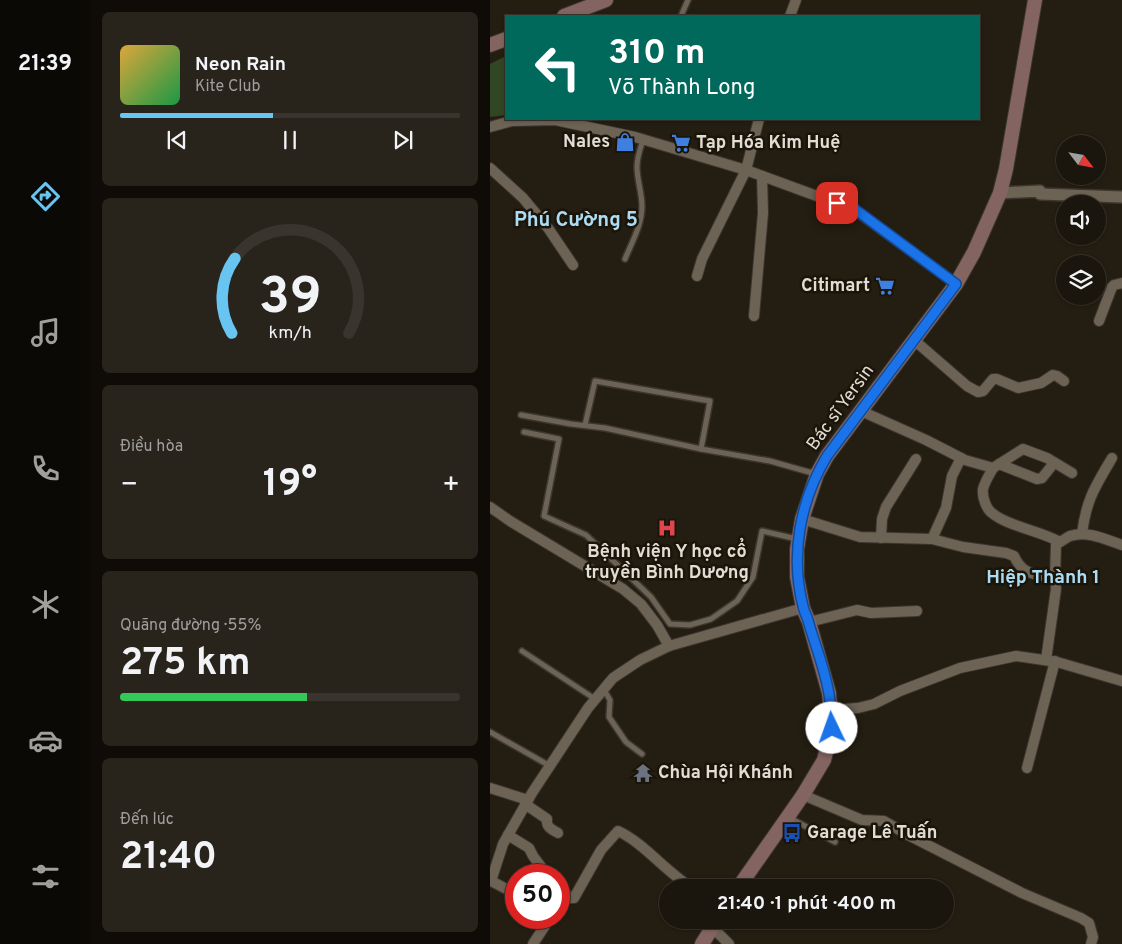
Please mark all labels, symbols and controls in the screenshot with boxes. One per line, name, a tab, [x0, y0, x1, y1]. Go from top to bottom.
text: 310 m	[608, 32, 705, 76]
icon: left	[525, 35, 590, 100]
text: 21:39	[18, 51, 72, 78]
text: Neon Rain	[195, 53, 286, 77]
text: Võ Thành Long	[608, 75, 756, 102]
text: Kite Club	[195, 77, 260, 97]
icon: previous	[163, 126, 191, 154]
icon: pause	[276, 126, 304, 154]
icon: next	[389, 126, 417, 154]
place label: Nales	[563, 131, 610, 154]
shop icon: Nales	[614, 131, 636, 153]
supermarket icon: Tạp Hóa Kim Huệ	[670, 132, 692, 154]
place label: Tạp Hóa Kim Huệ	[696, 132, 840, 155]
north arrow	[1056, 135, 1106, 185]
map controls	[1056, 135, 1106, 305]
icon: directions	[28, 179, 63, 214]
pin	[816, 182, 858, 224]
icon: arrive	[823, 189, 851, 217]
button: sound	[1056, 195, 1106, 245]
district label: Phú Cường 5	[514, 208, 638, 234]
button: layers	[1056, 255, 1106, 305]
text: 39	[258, 266, 322, 332]
place label: Citimart	[801, 275, 870, 298]
supermarket icon: Citimart	[874, 275, 896, 297]
icon: music	[28, 315, 63, 350]
text: km/h	[268, 322, 312, 345]
street label: Bác sĩ Yersin	[802, 361, 880, 455]
text: Điều hòa	[120, 437, 183, 457]
icon: phone	[28, 451, 63, 486]
text: 19°	[263, 461, 317, 510]
text: −	[120, 468, 138, 504]
text: +	[442, 468, 460, 504]
hospital icon: Bệnh viện Y học cổ truyền Bình Dương	[656, 517, 678, 539]
place label: Bệnh viện Y học cổ truyền Bình Dương	[585, 537, 749, 585]
district label: Hiệp Thành 1	[986, 566, 1100, 590]
icon: climate	[28, 587, 63, 622]
text: Quãng đường · 55%	[120, 616, 261, 636]
text: 275 km	[120, 640, 251, 689]
position arrow	[805, 701, 857, 753]
icon: car	[28, 723, 63, 758]
temple icon: Chùa Hội Khánh	[632, 762, 654, 784]
place label: Chùa Hội Khánh	[658, 762, 793, 785]
text: Đến lúc	[120, 810, 174, 830]
place label: Garage Lê Tuấn	[807, 821, 937, 845]
bus stop icon: Garage Lê Tuấn	[781, 822, 803, 844]
text: 21:40	[120, 834, 217, 883]
icon: filters	[28, 859, 63, 894]
speed limit sign: 50	[505, 864, 570, 929]
text: 21:40 · 1 phút · 400 m	[717, 892, 896, 916]

